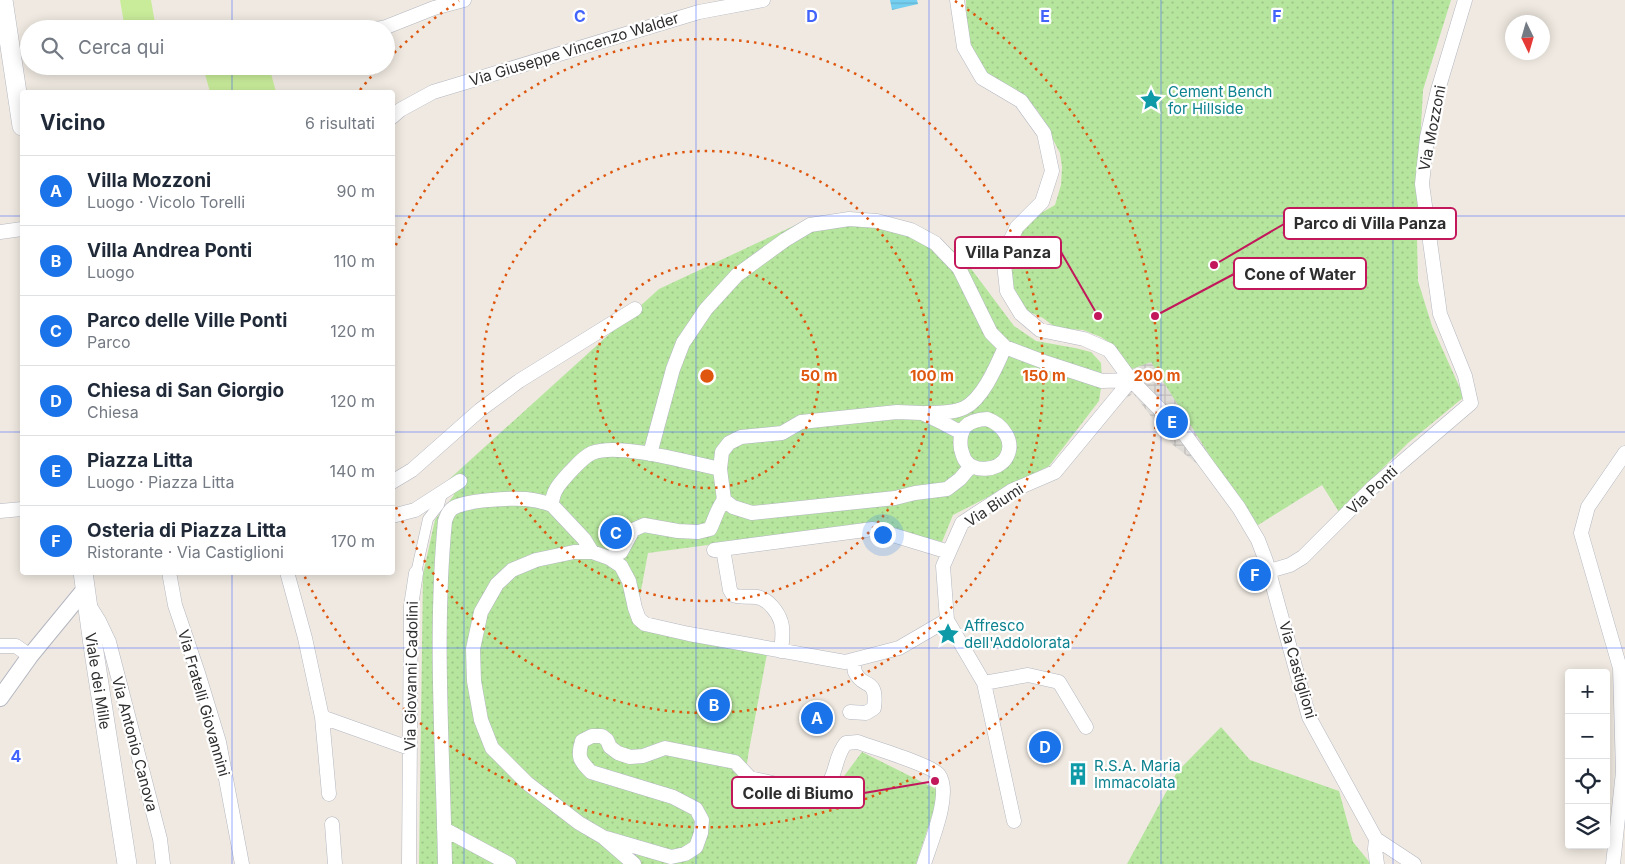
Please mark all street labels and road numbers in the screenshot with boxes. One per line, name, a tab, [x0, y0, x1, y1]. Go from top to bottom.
street label: Via Giuseppe Vincenzo Walder	[467, 8, 681, 90]
street label: Via Mozzoni	[1414, 84, 1450, 172]
street label: Via Ponti	[1343, 462, 1401, 518]
street label: Via Biumi	[961, 479, 1027, 531]
street label: Via Giovanni Cadolini	[400, 601, 422, 751]
street label: Via Castiglioni	[1275, 619, 1321, 721]
street label: Via Fratelli Giovannini	[174, 627, 234, 779]
street label: Viale dei Mille	[81, 631, 115, 731]
street label: Via Antonio Canova	[108, 674, 162, 814]

